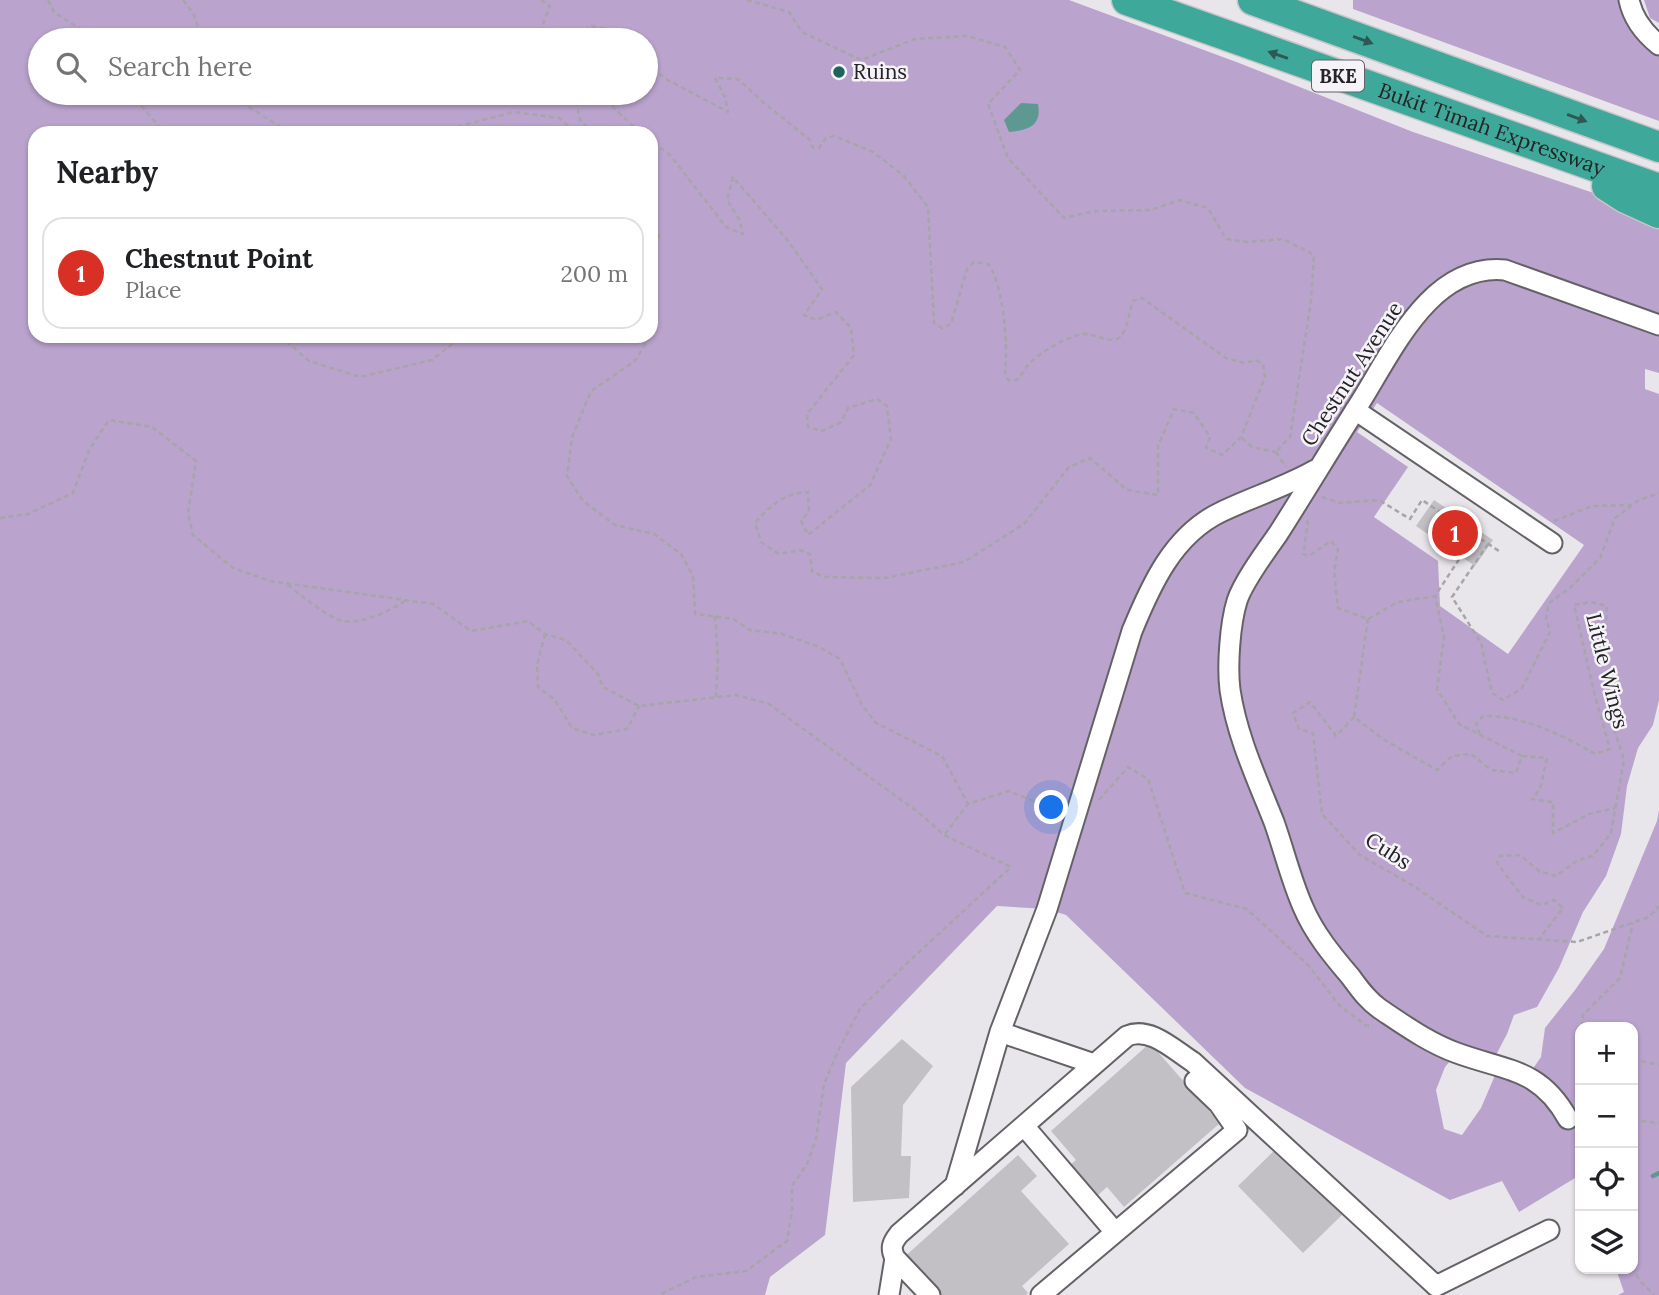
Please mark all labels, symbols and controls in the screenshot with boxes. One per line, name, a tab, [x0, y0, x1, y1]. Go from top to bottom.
search box	[28, 28, 658, 105]
one-way arrow	[1353, 35, 1374, 46]
icon: search	[52, 48, 90, 86]
one-way arrow	[1267, 49, 1288, 60]
text: Search here	[108, 50, 252, 83]
place label: Ruins	[853, 58, 907, 85]
road number: BKE	[1312, 60, 1364, 92]
marker: Ruins	[831, 64, 847, 80]
street label: Bukit Timah Expressway	[1375, 76, 1609, 182]
one-way arrow	[1567, 113, 1588, 124]
text: Nearby	[56, 153, 158, 191]
text: Chestnut Point	[125, 242, 313, 275]
text: 1	[76, 259, 86, 288]
text: 200 m	[560, 259, 628, 288]
text: Place	[125, 275, 182, 304]
street label: Chestnut Avenue	[1295, 296, 1408, 451]
pin: 1	[1432, 507, 1478, 559]
street label: Little Wings	[1580, 610, 1635, 731]
your location	[1034, 790, 1068, 824]
street label: Cubs	[1360, 826, 1416, 875]
map controls	[1575, 1022, 1638, 1274]
button: +	[1575, 1022, 1638, 1085]
button: −	[1575, 1085, 1638, 1148]
button: locate	[1575, 1148, 1638, 1211]
button: layers	[1575, 1211, 1638, 1274]

